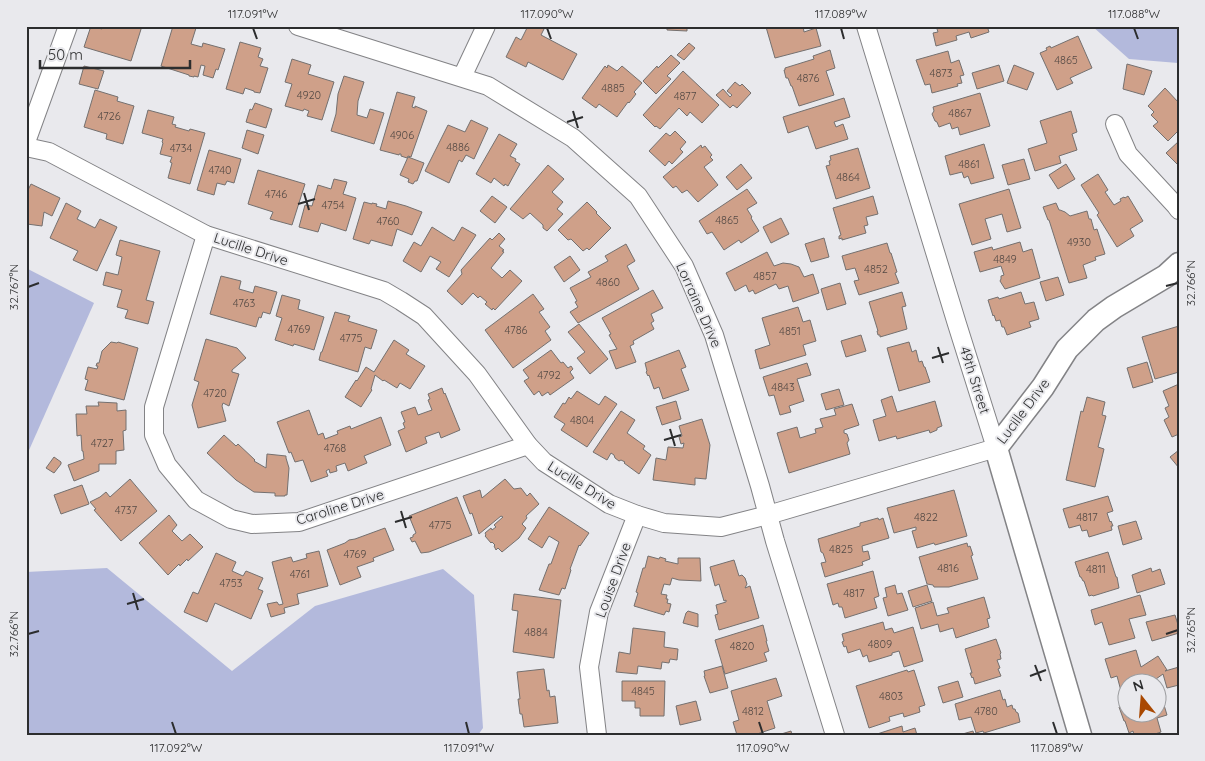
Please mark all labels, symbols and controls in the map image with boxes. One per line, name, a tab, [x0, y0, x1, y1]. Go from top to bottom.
text: 117.091°W	[228, 6, 279, 21]
text: 117.090°W	[520, 6, 574, 21]
text: 117.089°W	[815, 6, 868, 21]
text: 117.088°W	[1108, 6, 1160, 21]
scale bar	[40, 38, 190, 70]
text: 50 m	[48, 45, 83, 64]
house number: 4865	[1054, 53, 1078, 67]
house number: 4873	[930, 66, 953, 80]
house number: 4876	[797, 71, 819, 85]
house number: 4885	[601, 81, 625, 95]
house number: 4920	[297, 88, 321, 102]
house number: 4877	[674, 89, 697, 103]
house number: 4867	[948, 106, 972, 120]
house number: 4726	[97, 109, 121, 123]
house number: 4906	[390, 128, 414, 142]
house number: 4886	[446, 140, 470, 154]
house number: 4734	[170, 141, 193, 155]
house number: 4861	[958, 157, 980, 171]
house number: 4740	[208, 163, 232, 177]
house number: 4864	[836, 170, 860, 184]
house number: 4746	[265, 187, 287, 201]
house number: 4754	[322, 198, 345, 212]
house number: 4865	[715, 213, 739, 227]
house number: 4760	[376, 214, 400, 228]
street label: Lucille Drive	[211, 228, 291, 270]
house number: 4930	[1067, 235, 1091, 249]
house number: 4849	[993, 252, 1017, 266]
street label: Lorraine Drive	[672, 260, 726, 351]
text: 32.766°N	[1183, 260, 1198, 306]
house number: 4852	[864, 262, 888, 276]
text: 32.767°N	[6, 264, 21, 310]
house number: 4857	[753, 269, 777, 283]
house number: 4860	[596, 275, 620, 289]
house number: 4763	[233, 296, 255, 310]
house number: 4769	[288, 322, 310, 336]
house number: 4786	[505, 323, 528, 337]
house number: 4851	[779, 324, 801, 338]
house number: 4775	[340, 331, 362, 345]
street label: 49th Street	[956, 344, 994, 416]
house number: 4792	[537, 368, 561, 382]
street label: Lucille Drive	[993, 375, 1054, 447]
house number: 4843	[771, 380, 795, 394]
house number: 4720	[203, 386, 227, 400]
house number: 4804	[570, 413, 594, 427]
house number: 4727	[91, 436, 114, 450]
house number: 4768	[324, 441, 346, 455]
street label: Lucille Drive	[544, 457, 620, 513]
street label: Caroline Drive	[294, 485, 386, 529]
house number: 4737	[115, 503, 138, 517]
house number: 4822	[914, 510, 938, 524]
house number: 4817	[1076, 510, 1098, 524]
house number: 4775	[429, 518, 451, 532]
street label: Louise Drive	[591, 540, 635, 620]
house number: 4825	[829, 542, 853, 556]
house number: 4769	[344, 547, 366, 561]
house number: 4816	[937, 561, 959, 575]
house number: 4811	[1086, 562, 1106, 576]
house number: 4761	[290, 567, 310, 581]
house number: 4753	[220, 576, 243, 590]
house number: 4817	[843, 586, 865, 600]
text: 32.765°N	[1183, 607, 1198, 653]
text: 32.766°N	[6, 611, 21, 657]
house number: 4884	[524, 625, 548, 639]
house number: 4809	[868, 637, 892, 651]
house number: 4820	[730, 639, 754, 653]
north arrow	[1118, 674, 1168, 724]
text: N	[1131, 675, 1146, 696]
house number: 4845	[631, 684, 655, 698]
house number: 4803	[879, 689, 903, 703]
house number: 4812	[742, 704, 764, 718]
house number: 4780	[974, 704, 998, 718]
text: 117.092°W	[150, 740, 203, 755]
text: 117.091°W	[444, 740, 495, 755]
text: 117.090°W	[736, 740, 790, 755]
text: 117.089°W	[1031, 740, 1084, 755]

